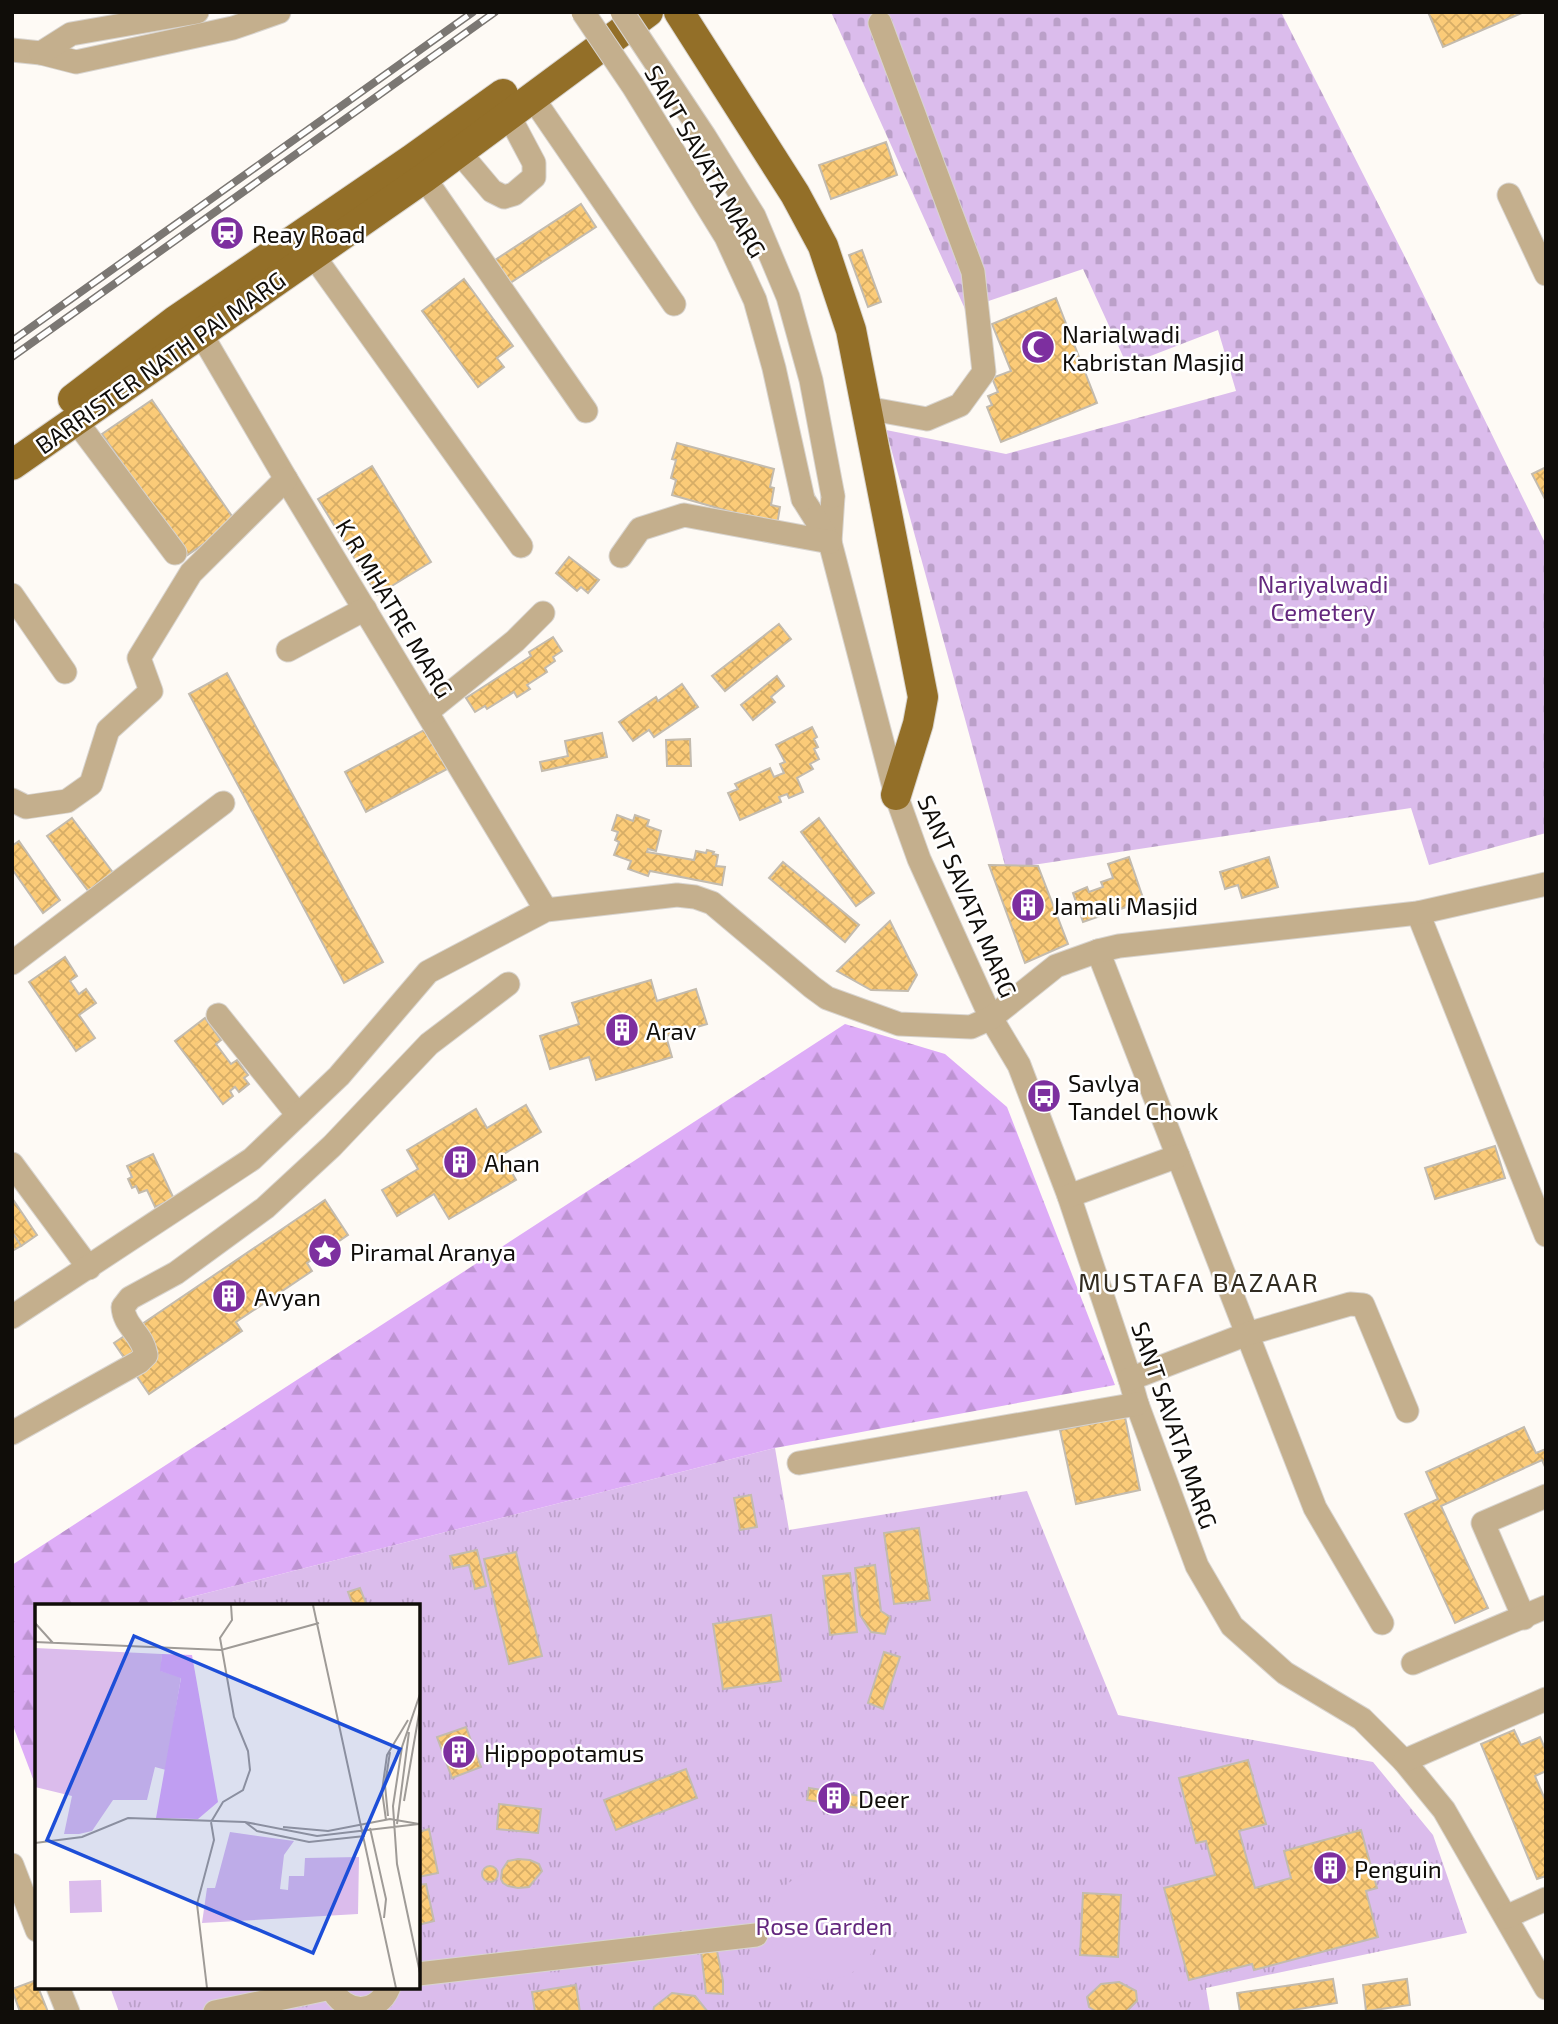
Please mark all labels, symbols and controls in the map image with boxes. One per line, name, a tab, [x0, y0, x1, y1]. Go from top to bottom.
street label: SANT SAVATA MARG	[639, 60, 773, 262]
station icon: Reay Road	[208, 214, 246, 252]
place label: Reay Road	[252, 219, 366, 248]
street label: BARRISTER NATH PAI MARG	[29, 265, 291, 459]
place label: Narialwadi Kabristan Masjid	[1062, 319, 1245, 376]
mosque icon: Narialwadi Kabristan Masjid	[1019, 328, 1057, 366]
street label: K R MHATRE MARG	[330, 513, 460, 703]
park label: Nariyalwadi Cemetery	[1258, 569, 1388, 626]
street label: SANT SAVATA MARG	[912, 790, 1024, 1002]
building icon: Jamali Masjid	[1009, 886, 1047, 924]
place label: Jamali Masjid	[1052, 891, 1198, 920]
building icon: Arav	[603, 1011, 641, 1049]
place label: Arav	[646, 1016, 697, 1045]
place label: Savlya Tandel Chowk	[1068, 1068, 1219, 1125]
bus stop icon: Savlya Tandel Chowk	[1025, 1077, 1063, 1115]
building icon: Ahan	[441, 1143, 479, 1181]
place label: Ahan	[484, 1148, 540, 1177]
place icon: Piramal Aranya	[306, 1232, 344, 1270]
place label: Piramal Aranya	[350, 1237, 516, 1266]
district label: MUSTAFA BAZAAR	[1078, 1266, 1320, 1297]
building icon: Avyan	[210, 1277, 248, 1315]
place label: Avyan	[254, 1282, 321, 1311]
street label: SANT SAVATA MARG	[1126, 1318, 1224, 1532]
inset map	[35, 1604, 420, 1989]
building icon: Hippopotamus	[440, 1733, 478, 1771]
place label: Hippopotamus	[484, 1738, 644, 1767]
building icon: Deer	[815, 1779, 853, 1817]
place label: Deer	[858, 1784, 910, 1813]
building icon: Penguin	[1311, 1849, 1349, 1887]
place label: Penguin	[1354, 1854, 1442, 1883]
park label: Rose Garden	[756, 1911, 893, 1940]

